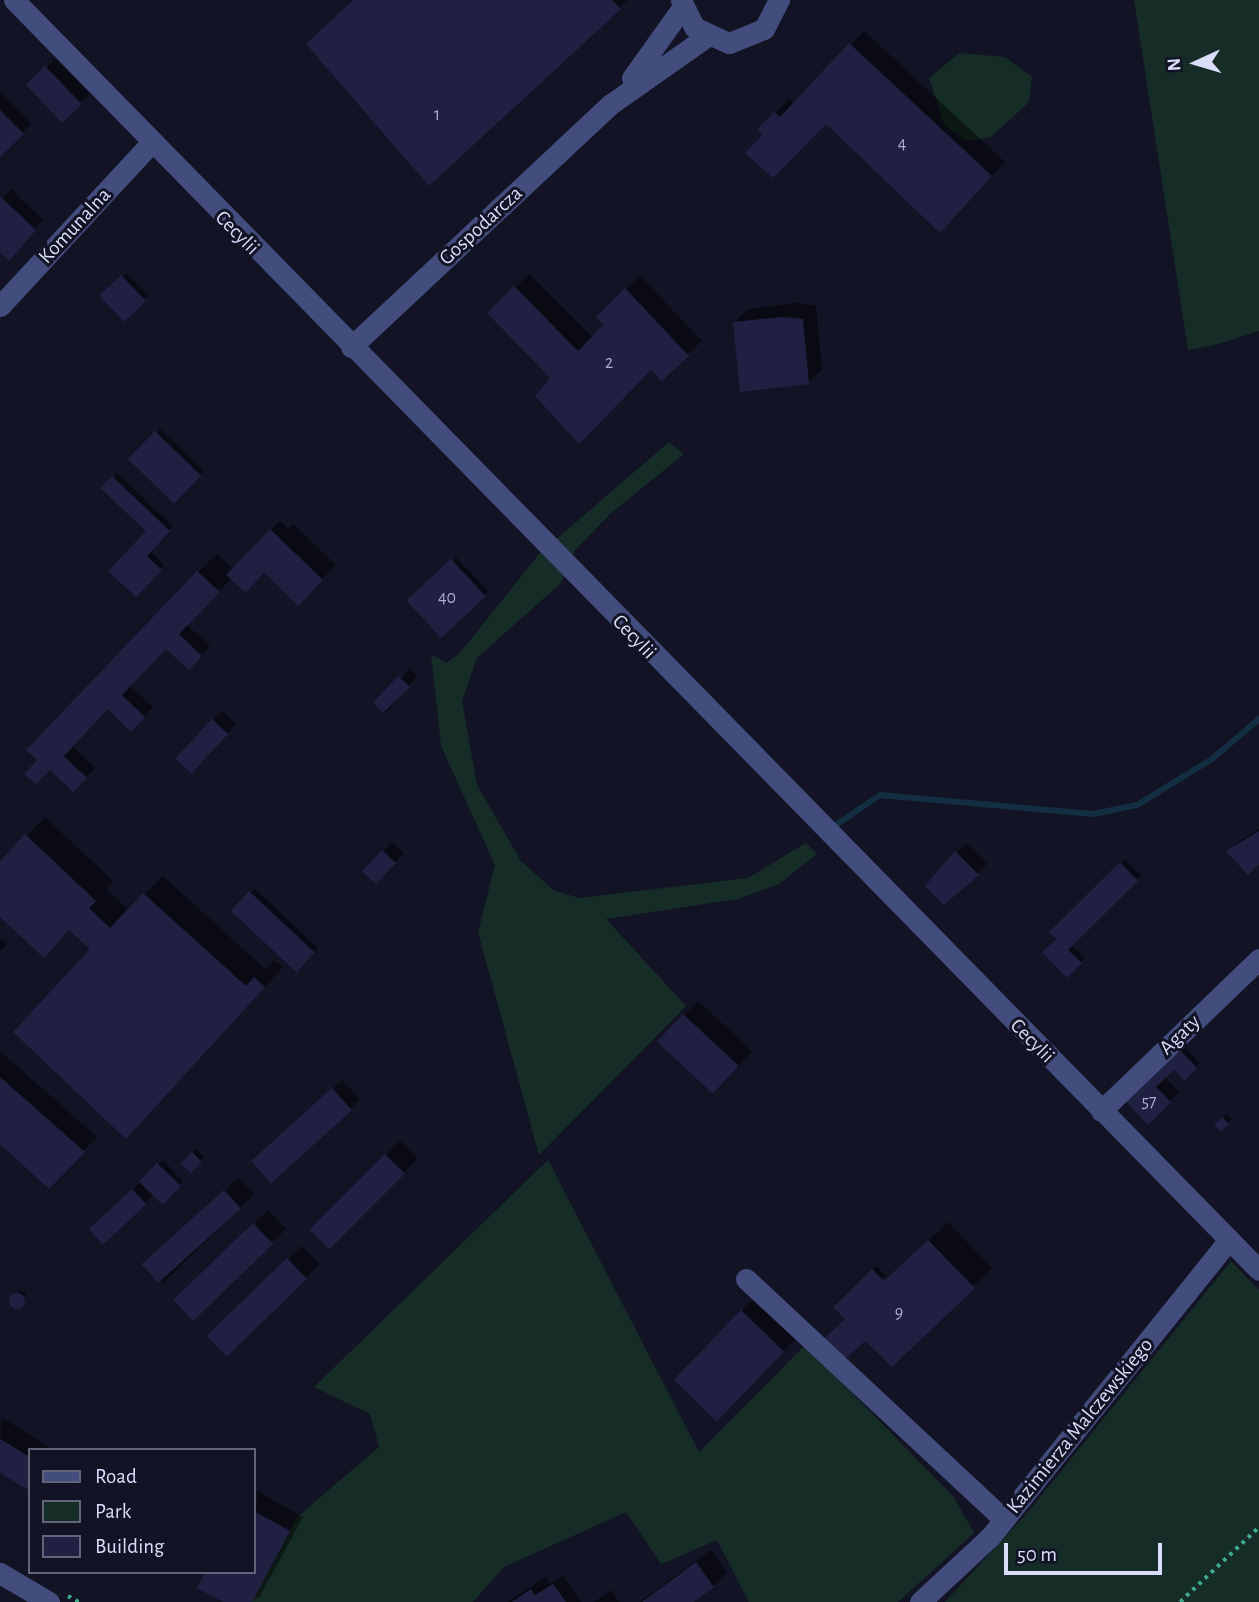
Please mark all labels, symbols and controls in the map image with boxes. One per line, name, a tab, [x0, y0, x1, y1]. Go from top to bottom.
north arrow	[1161, 28, 1231, 98]
text: N	[1165, 57, 1184, 72]
house number: 1	[434, 104, 440, 126]
house number: 4	[898, 133, 906, 155]
street label: Gospodarcza	[434, 181, 528, 271]
street label: Komunalna	[34, 183, 116, 269]
street label: Cecylii	[209, 205, 265, 261]
house number: 2	[605, 352, 613, 374]
house number: 40	[438, 587, 456, 609]
street label: Cecylii	[607, 609, 661, 665]
street label: Agaty	[1154, 1009, 1206, 1061]
street label: Cecylii	[1004, 1013, 1060, 1069]
house number: 57	[1141, 1091, 1157, 1113]
house number: 9	[895, 1302, 903, 1324]
street label: Kazimierza Malczewskiego	[1001, 1333, 1159, 1519]
legend	[28, 1448, 256, 1574]
text: Road	[95, 1466, 137, 1487]
text: Park	[95, 1501, 131, 1522]
scale bar	[1007, 1528, 1164, 1572]
text: Building	[95, 1536, 164, 1557]
text: 50 m	[1017, 1544, 1057, 1565]

